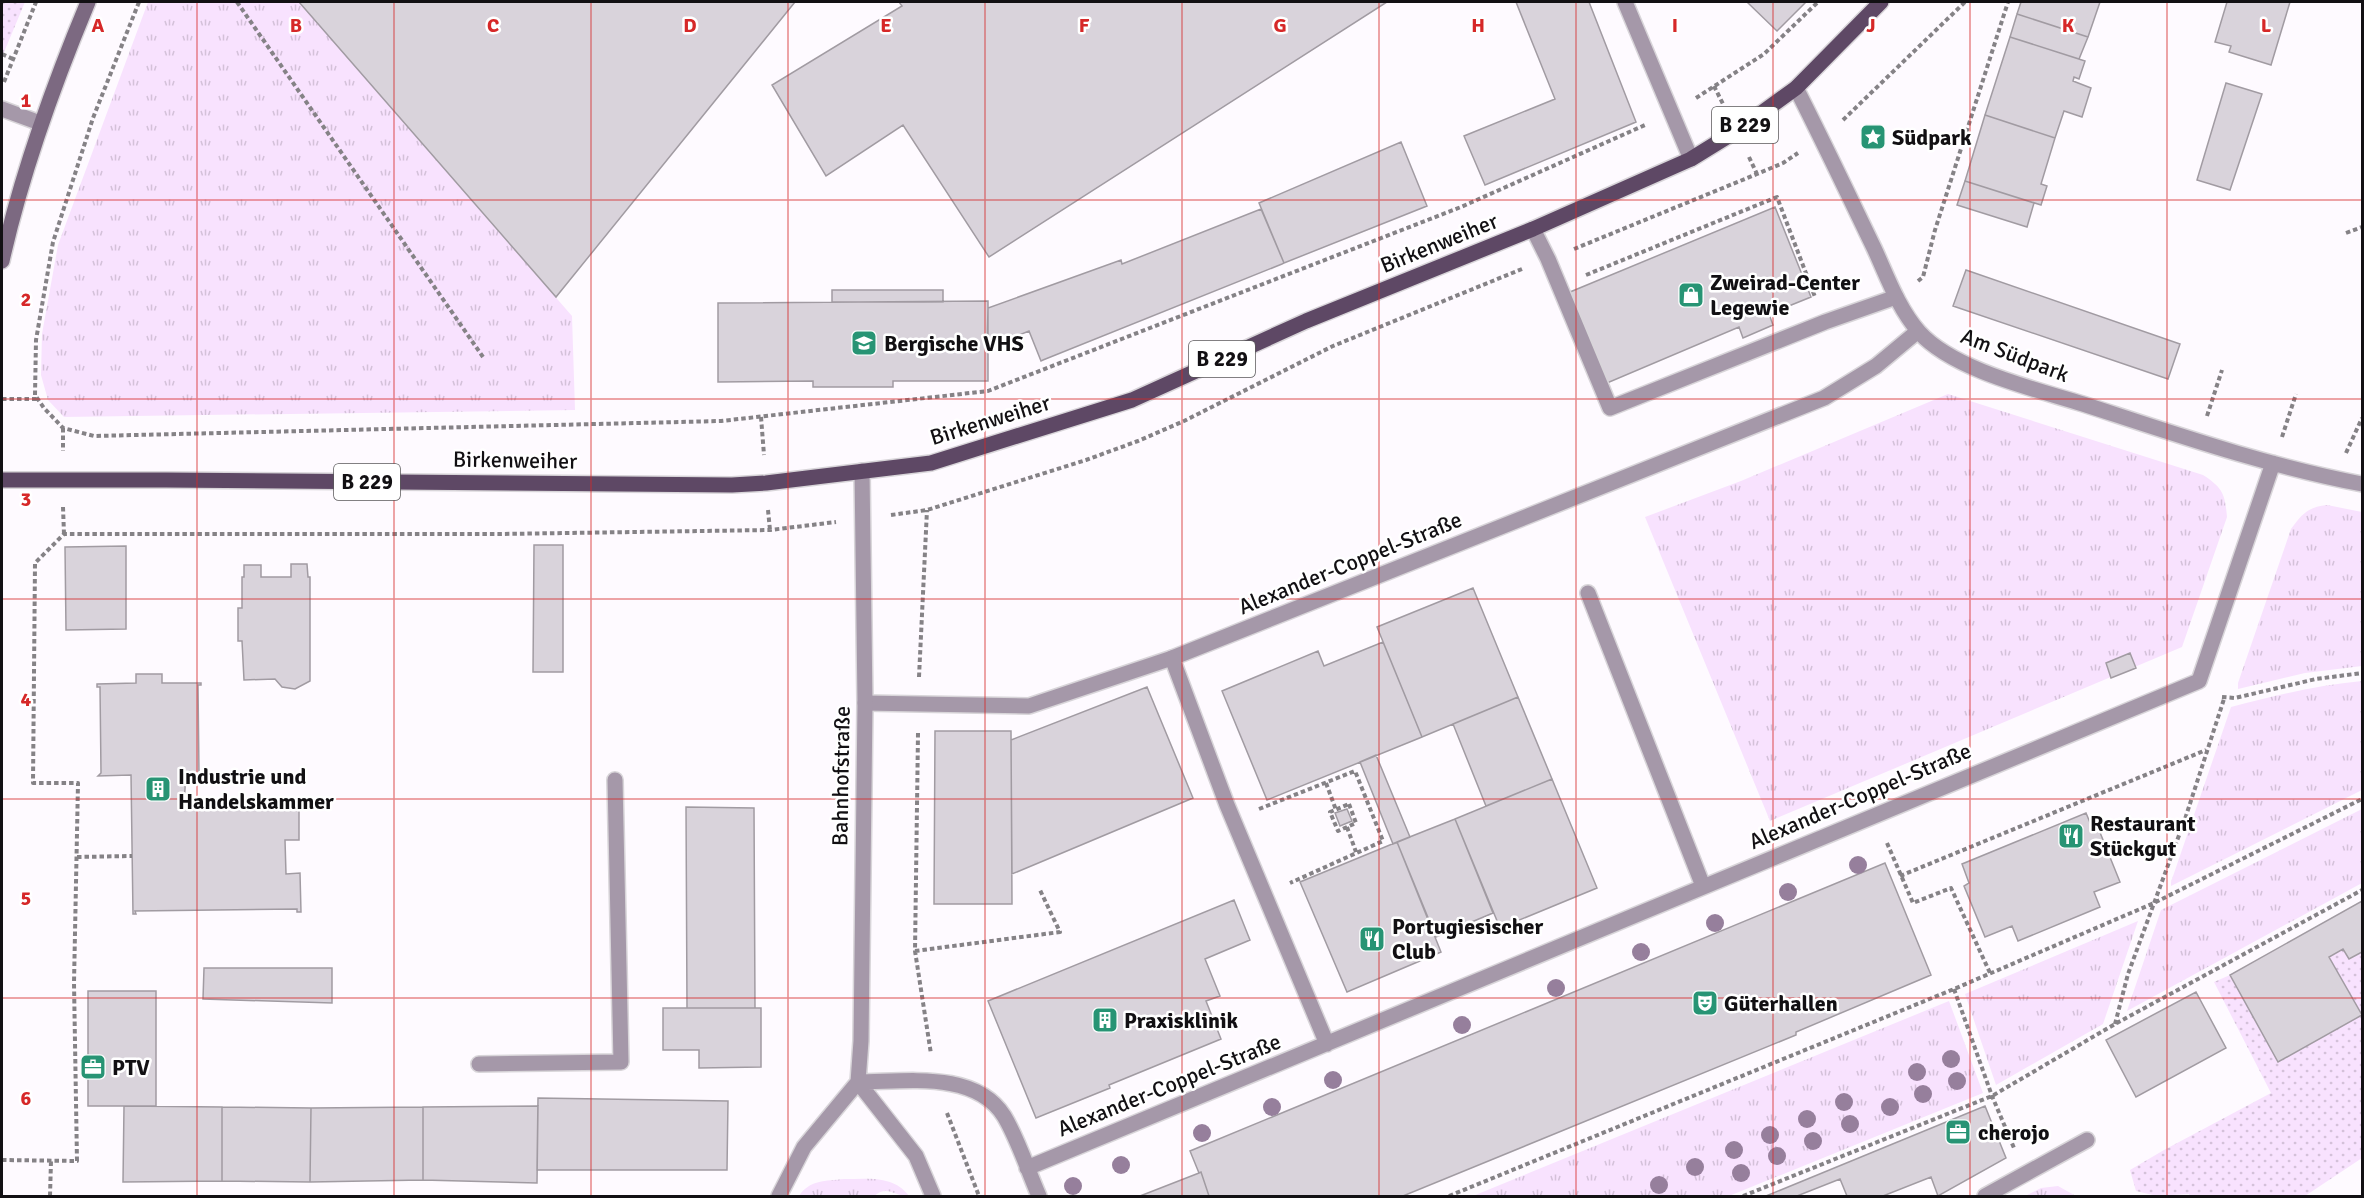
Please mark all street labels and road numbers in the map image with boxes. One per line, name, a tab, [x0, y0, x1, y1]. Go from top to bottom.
road number: B 229	[1712, 107, 1778, 143]
street label: Birkenweiher	[1376, 207, 1502, 279]
street label: Am Südpark	[1957, 322, 2073, 388]
road number: B 229	[1189, 341, 1255, 377]
street label: Birkenweiher	[927, 389, 1053, 451]
street label: Birkenweiher	[453, 445, 577, 475]
road number: B 229	[334, 464, 400, 500]
street label: Alexander-Coppel-Straße	[1234, 506, 1466, 620]
street label: Bahnhofstraße	[826, 706, 856, 846]
street label: Alexander-Coppel-Straße	[1745, 737, 1975, 855]
street label: Alexander-Coppel-Straße	[1053, 1028, 1285, 1142]

